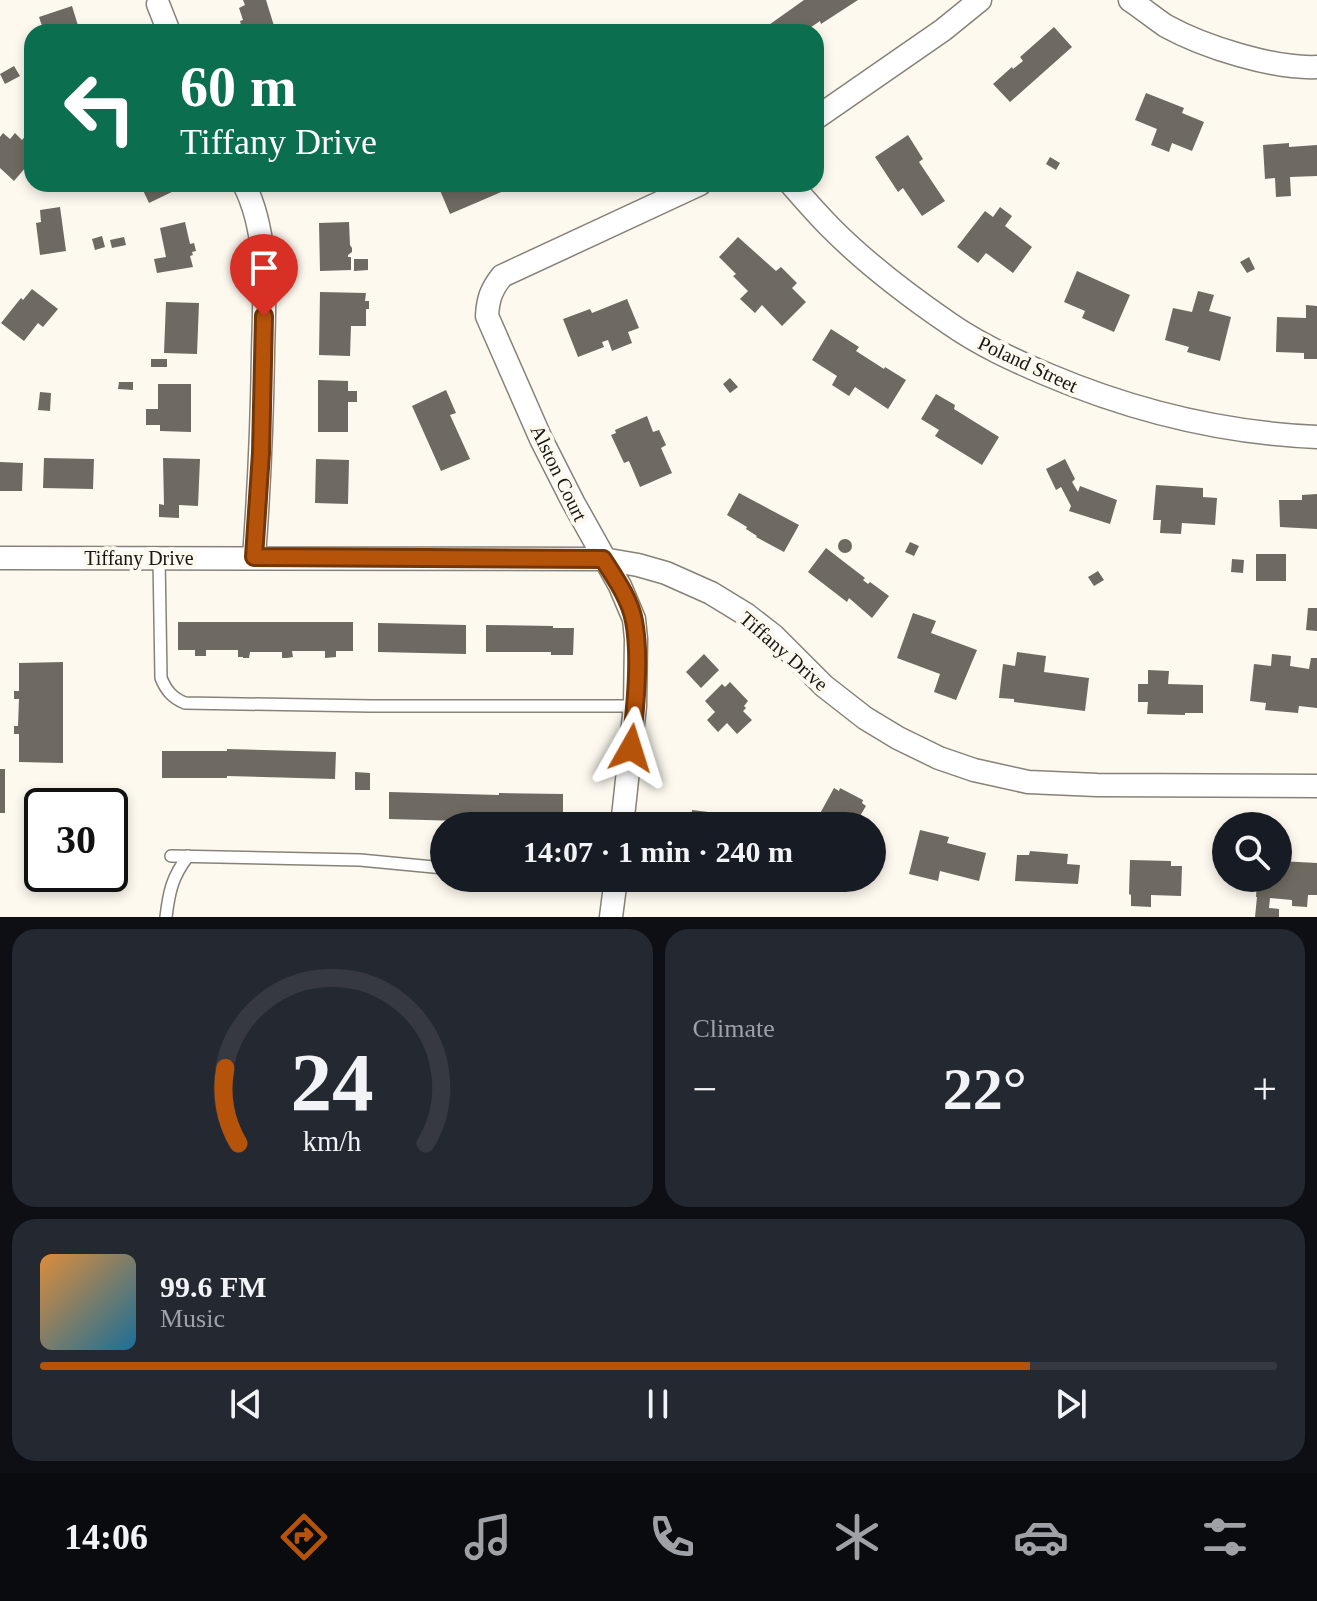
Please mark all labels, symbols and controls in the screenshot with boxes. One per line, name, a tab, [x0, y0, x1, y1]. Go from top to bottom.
icon: left	[48, 56, 152, 160]
text: 60 m	[180, 56, 297, 118]
text: Tiffany Drive	[180, 122, 377, 162]
pin	[230, 234, 298, 316]
icon: arrive	[242, 246, 286, 290]
street label: Poland Street	[975, 331, 1082, 397]
street label: Alston Court	[526, 421, 592, 525]
street label: Tiffany Drive	[84, 547, 194, 570]
street label: Tiffany Drive	[735, 607, 833, 696]
position arrow	[589, 706, 673, 790]
speed limit sign: 30	[24, 788, 128, 892]
map controls	[1212, 812, 1292, 892]
button: search	[1212, 812, 1292, 892]
text: 14:07 · 1 min · 240 m	[523, 835, 793, 868]
text: Climate	[693, 1014, 775, 1043]
text: 24	[291, 1036, 374, 1128]
text: 22°	[943, 1056, 1027, 1122]
text: −	[693, 1065, 717, 1114]
text: +	[1252, 1065, 1277, 1114]
text: km/h	[303, 1126, 362, 1157]
text: 99.6 FM	[160, 1270, 267, 1303]
text: Music	[160, 1304, 225, 1333]
icon: previous	[224, 1382, 268, 1426]
icon: pause	[636, 1382, 680, 1426]
icon: next	[1049, 1382, 1093, 1426]
icon: directions	[276, 1509, 332, 1565]
icon: music	[460, 1509, 516, 1565]
icon: phone	[644, 1509, 700, 1565]
icon: climate	[829, 1509, 885, 1565]
icon: car	[1013, 1509, 1069, 1565]
icon: filters	[1197, 1509, 1253, 1565]
text: 14:06	[64, 1517, 148, 1557]

